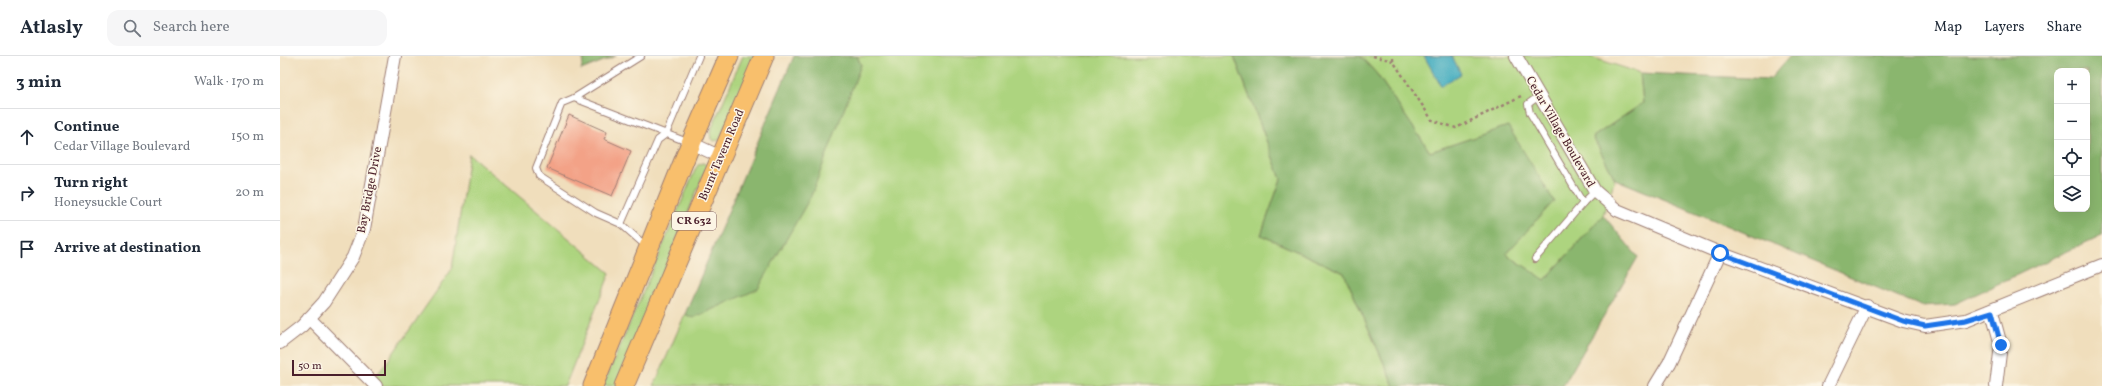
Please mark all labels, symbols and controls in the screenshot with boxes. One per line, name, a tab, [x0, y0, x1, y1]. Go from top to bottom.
search box	[107, 10, 387, 46]
text: Atlasly	[20, 15, 83, 41]
icon: search	[121, 17, 143, 39]
text: Search here	[153, 17, 230, 38]
text: Map	[1934, 18, 1962, 37]
text: Layers	[1984, 18, 2024, 37]
text: Share	[2046, 18, 2082, 37]
map controls	[2054, 68, 2090, 212]
button: +	[2054, 68, 2090, 104]
text: 3 min	[16, 71, 62, 94]
text: Walk · 170 m	[194, 73, 264, 91]
street label: Cedar Village Boulevard	[1522, 74, 1599, 191]
button: −	[2054, 104, 2090, 140]
street label: Burnt Tavern Road	[695, 106, 749, 203]
text: Continue	[54, 117, 119, 138]
icon: ahead	[16, 126, 38, 148]
text: 150 m	[231, 128, 264, 146]
text: Cedar Village Boulevard	[54, 138, 190, 156]
button: locate	[2054, 140, 2090, 176]
street label: Bay Bridge Drive	[354, 145, 386, 235]
text: Turn right	[54, 173, 128, 194]
button: layers	[2054, 176, 2090, 212]
icon: right	[16, 182, 38, 204]
text: 20 m	[235, 184, 264, 202]
text: Honeysuckle Court	[54, 194, 162, 212]
road number: CR 632	[672, 212, 716, 230]
icon: arrive	[16, 238, 38, 260]
text: Arrive at destination	[54, 238, 201, 259]
route start	[1711, 244, 1729, 262]
route end	[1992, 336, 2010, 354]
scale bar	[292, 358, 386, 377]
text: 50 m	[298, 359, 322, 374]

